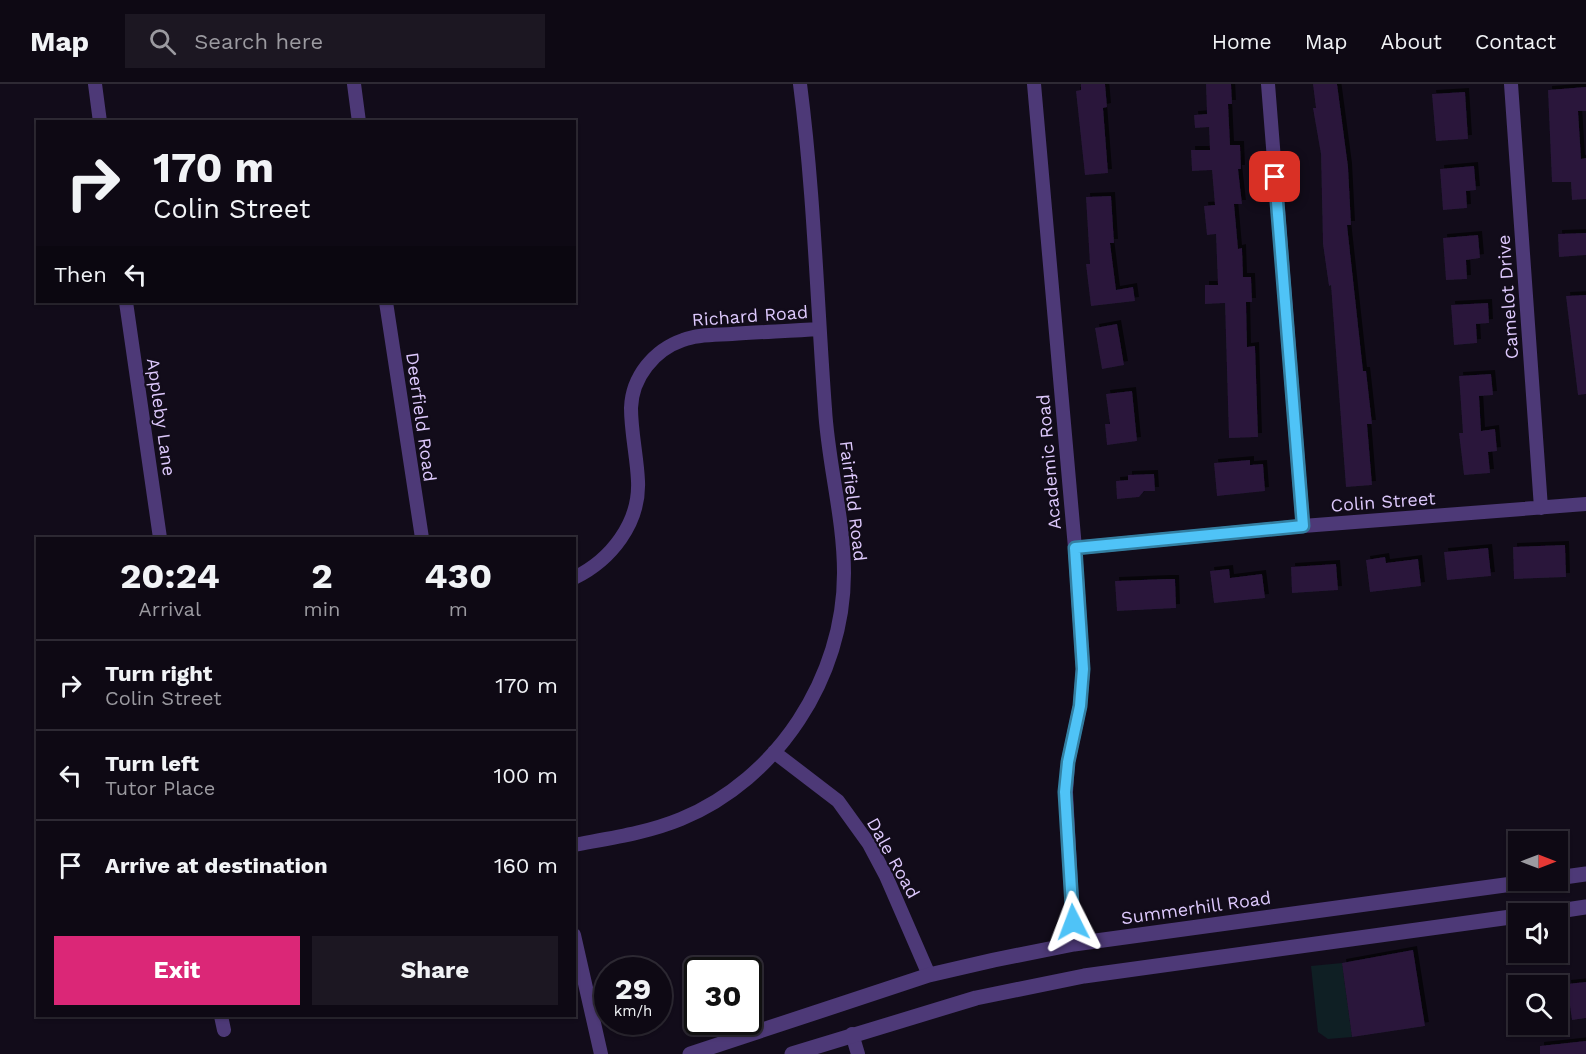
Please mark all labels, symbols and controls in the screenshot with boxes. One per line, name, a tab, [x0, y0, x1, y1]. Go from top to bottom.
search box	[125, 14, 545, 68]
text: Map	[30, 25, 89, 58]
icon: search	[146, 25, 179, 58]
text: Search here	[194, 29, 323, 54]
text: Home	[1212, 29, 1272, 54]
text: Map	[1305, 29, 1348, 54]
text: About	[1381, 29, 1442, 54]
text: Contact	[1475, 29, 1556, 54]
text: 170 m	[153, 143, 274, 192]
icon: right	[54, 144, 132, 222]
pin	[1249, 151, 1300, 202]
icon: arrive	[1258, 160, 1291, 193]
text: Colin Street	[153, 193, 310, 225]
street label: Camelot Drive	[1493, 234, 1522, 360]
icon: left	[119, 258, 152, 291]
text: Then	[54, 262, 107, 287]
street label: Richard Road	[691, 301, 809, 330]
street label: Deerfield Road	[402, 351, 441, 483]
street label: Appleby Lane	[143, 357, 180, 477]
street label: Academic Road	[1032, 394, 1065, 531]
street label: Fairfield Road	[836, 439, 871, 563]
street label: Colin Street	[1330, 487, 1436, 516]
text: 20:24	[120, 555, 220, 597]
text: 2	[311, 555, 333, 597]
text: 430	[424, 555, 492, 597]
text: Arrival	[139, 597, 201, 621]
text: min	[304, 597, 340, 621]
text: m	[449, 597, 468, 621]
text: Turn right	[105, 661, 212, 686]
icon: right	[54, 669, 87, 702]
text: 170 m	[495, 673, 558, 698]
text: Colin Street	[105, 686, 222, 710]
text: Turn left	[105, 751, 199, 776]
icon: left	[54, 759, 87, 792]
text: 100 m	[494, 763, 558, 788]
text: Tutor Place	[105, 776, 215, 800]
street label: Dale Road	[863, 814, 924, 902]
north arrow	[1508, 831, 1568, 891]
map controls	[1508, 831, 1568, 1035]
icon: arrive	[54, 849, 87, 882]
text: Arrive at destination	[105, 853, 328, 878]
text: 160 m	[494, 853, 558, 878]
street label: Summerhill Road	[1120, 887, 1272, 928]
position arrow	[1041, 890, 1105, 954]
button: sound	[1508, 903, 1568, 963]
button: Exit	[54, 936, 300, 1005]
button: Share	[312, 936, 558, 1005]
speed limit sign: 30	[684, 957, 762, 1035]
text: 29	[615, 971, 651, 1006]
button: search	[1508, 975, 1568, 1035]
text: km/h	[614, 1002, 652, 1020]

